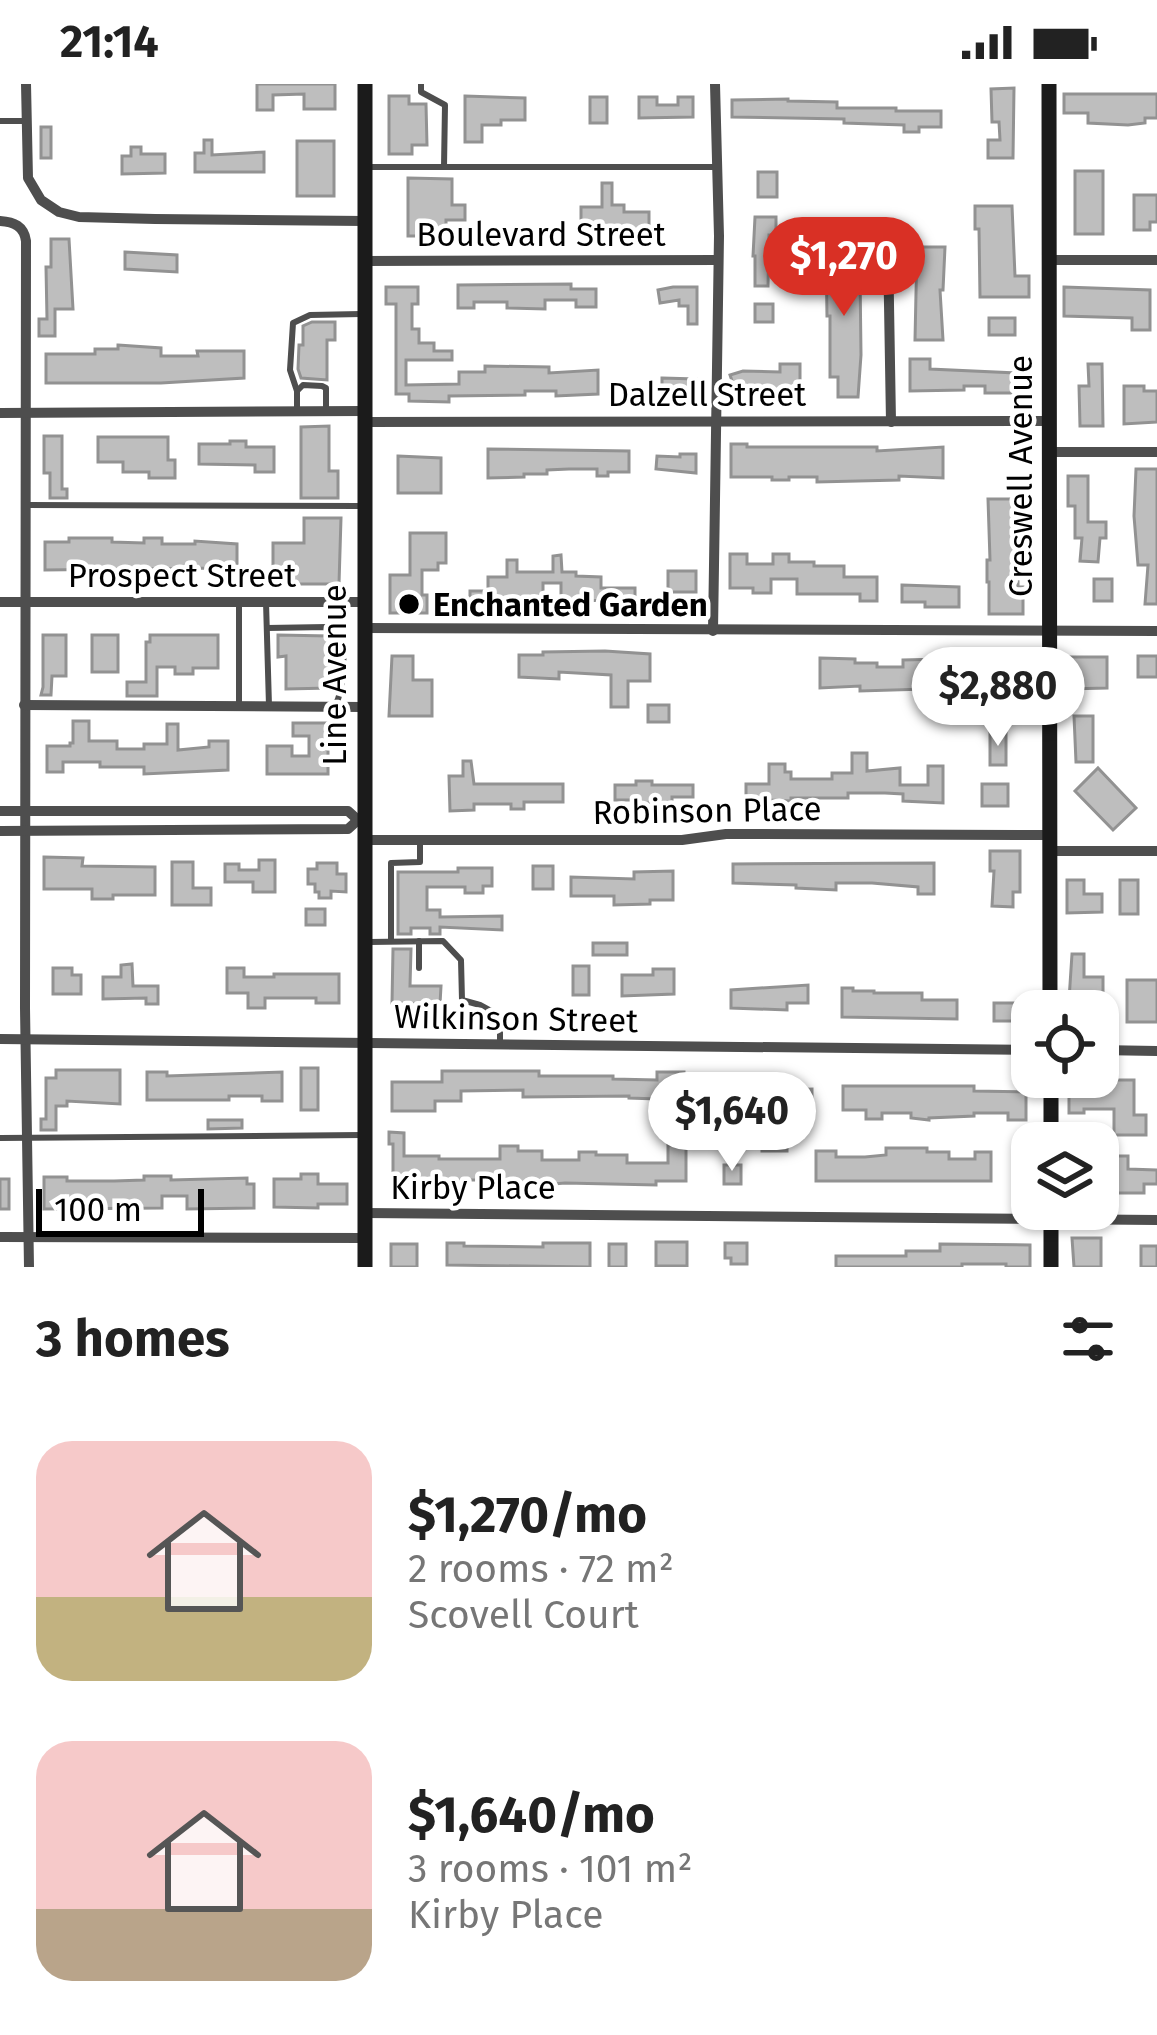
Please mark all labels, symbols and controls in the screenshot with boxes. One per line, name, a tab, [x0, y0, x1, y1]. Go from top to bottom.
text: 21:14	[60, 15, 159, 69]
street label: Boulevard Street	[416, 215, 666, 255]
pin: $1,270	[746, 217, 942, 319]
text: $1,270	[790, 233, 898, 279]
street label: Creswell Avenue	[1001, 355, 1041, 597]
street label: Dalzell Street	[608, 375, 806, 415]
street label: Prospect Street	[68, 556, 296, 596]
street label: Line Avenue	[315, 584, 355, 766]
place label: Enchanted Garden	[433, 585, 708, 625]
marker: Enchanted Garden	[396, 591, 422, 617]
pin: $2,880	[900, 647, 1096, 749]
text: $2,880	[939, 663, 1057, 709]
street label: Robinson Place	[592, 789, 822, 833]
map controls	[1011, 990, 1119, 1230]
button: locate	[1011, 990, 1119, 1098]
street label: Wilkinson Street	[394, 997, 638, 1041]
pin: $1,640	[634, 1072, 830, 1174]
text: $1,640	[675, 1088, 789, 1134]
button: layers	[1011, 1122, 1119, 1230]
street label: Kirby Place	[390, 1168, 556, 1208]
scale bar	[36, 1183, 204, 1236]
text: 100 m	[54, 1190, 142, 1230]
icon: filters	[1055, 1306, 1121, 1372]
text: 3 homes	[36, 1308, 230, 1370]
text: $1,270/mo	[408, 1484, 647, 1546]
icon: home	[132, 1489, 276, 1633]
text: 2 rooms · 72 m²	[408, 1546, 674, 1592]
text: Scovell Court	[408, 1592, 639, 1638]
text: $1,640/mo	[408, 1784, 655, 1846]
icon: home	[132, 1789, 276, 1933]
text: 3 rooms · 101 m²	[408, 1846, 693, 1892]
text: Kirby Place	[408, 1892, 603, 1938]

